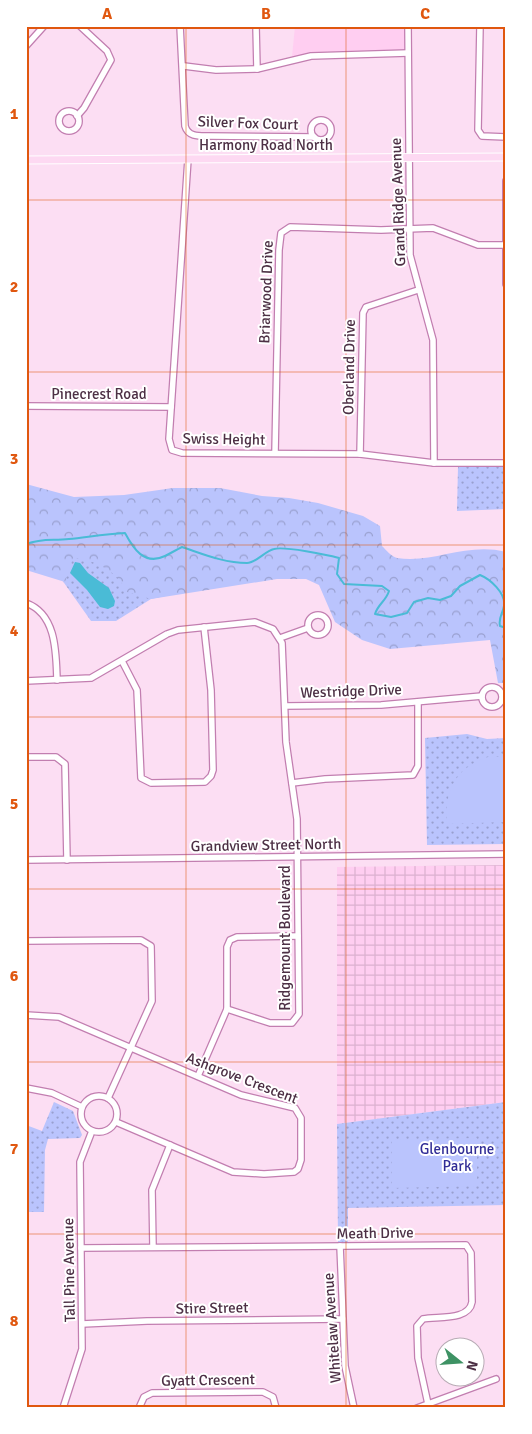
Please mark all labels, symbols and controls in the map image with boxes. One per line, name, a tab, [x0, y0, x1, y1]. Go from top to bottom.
text: A	[102, 4, 113, 24]
text: B	[261, 4, 271, 24]
text: C	[420, 4, 430, 24]
text: 1	[10, 104, 19, 124]
street label: Silver Fox Court	[197, 112, 299, 134]
street label: Harmony Road North	[199, 136, 333, 154]
street label: Grand Ridge Avenue	[387, 137, 409, 267]
street label: Briarwood Drive	[255, 240, 277, 344]
text: 2	[10, 277, 18, 297]
street label: Oberland Drive	[339, 319, 359, 415]
street label: Pinecrest Road	[51, 385, 147, 403]
street label: Swiss Height	[183, 429, 265, 449]
text: 3	[10, 449, 18, 469]
text: 4	[10, 621, 19, 641]
street label: Westridge Drive	[300, 680, 402, 702]
text: 5	[10, 794, 18, 814]
street label: Grandview Street North	[191, 835, 341, 855]
street label: Ridgemount Boulevard	[276, 865, 294, 1011]
text: 6	[10, 966, 19, 986]
street label: Ashgrove Crescent	[183, 1048, 301, 1108]
text: 7	[10, 1139, 19, 1159]
park label: Glenbourne Park	[420, 1140, 494, 1175]
street label: Tall Pine Avenue	[59, 1218, 79, 1322]
street label: Meath Drive	[336, 1223, 414, 1243]
street label: Whitelaw Avenue	[319, 1272, 345, 1384]
street label: Stire Street	[175, 1298, 249, 1318]
text: 8	[10, 1311, 19, 1331]
north arrow	[434, 1336, 484, 1386]
text: N	[462, 1359, 482, 1373]
street label: Gyatt Crescent	[161, 1370, 255, 1390]

